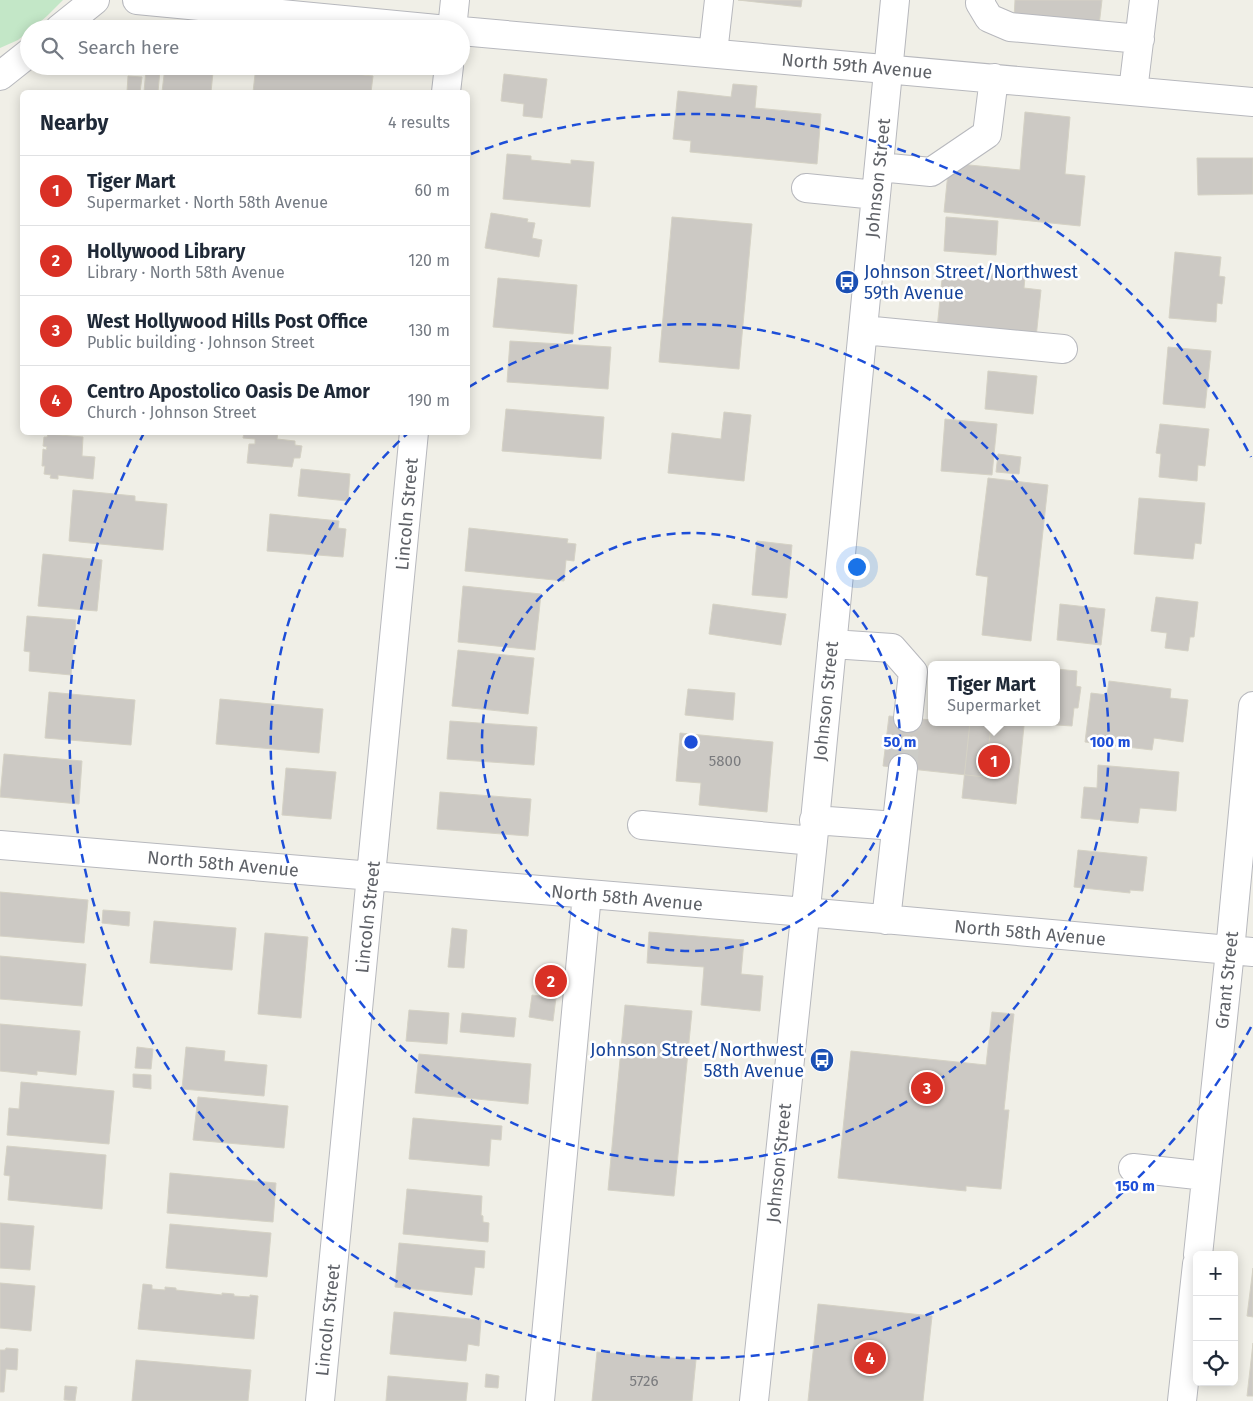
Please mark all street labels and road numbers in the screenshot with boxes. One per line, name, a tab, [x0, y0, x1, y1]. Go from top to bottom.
street label: North 59th Avenue	[781, 48, 933, 84]
street label: Johnson Street	[861, 117, 895, 239]
street label: Lincoln Street	[391, 456, 423, 571]
street label: Johnson Street	[809, 640, 843, 762]
street label: North 58th Avenue	[146, 846, 300, 882]
street label: Lincoln Street	[351, 859, 385, 974]
street label: North 58th Avenue	[550, 880, 704, 916]
street label: North 58th Avenue	[953, 915, 1107, 951]
street label: Grant Street	[1211, 930, 1243, 1030]
street label: Johnson Street	[762, 1102, 796, 1224]
street label: Lincoln Street	[311, 1262, 345, 1377]

